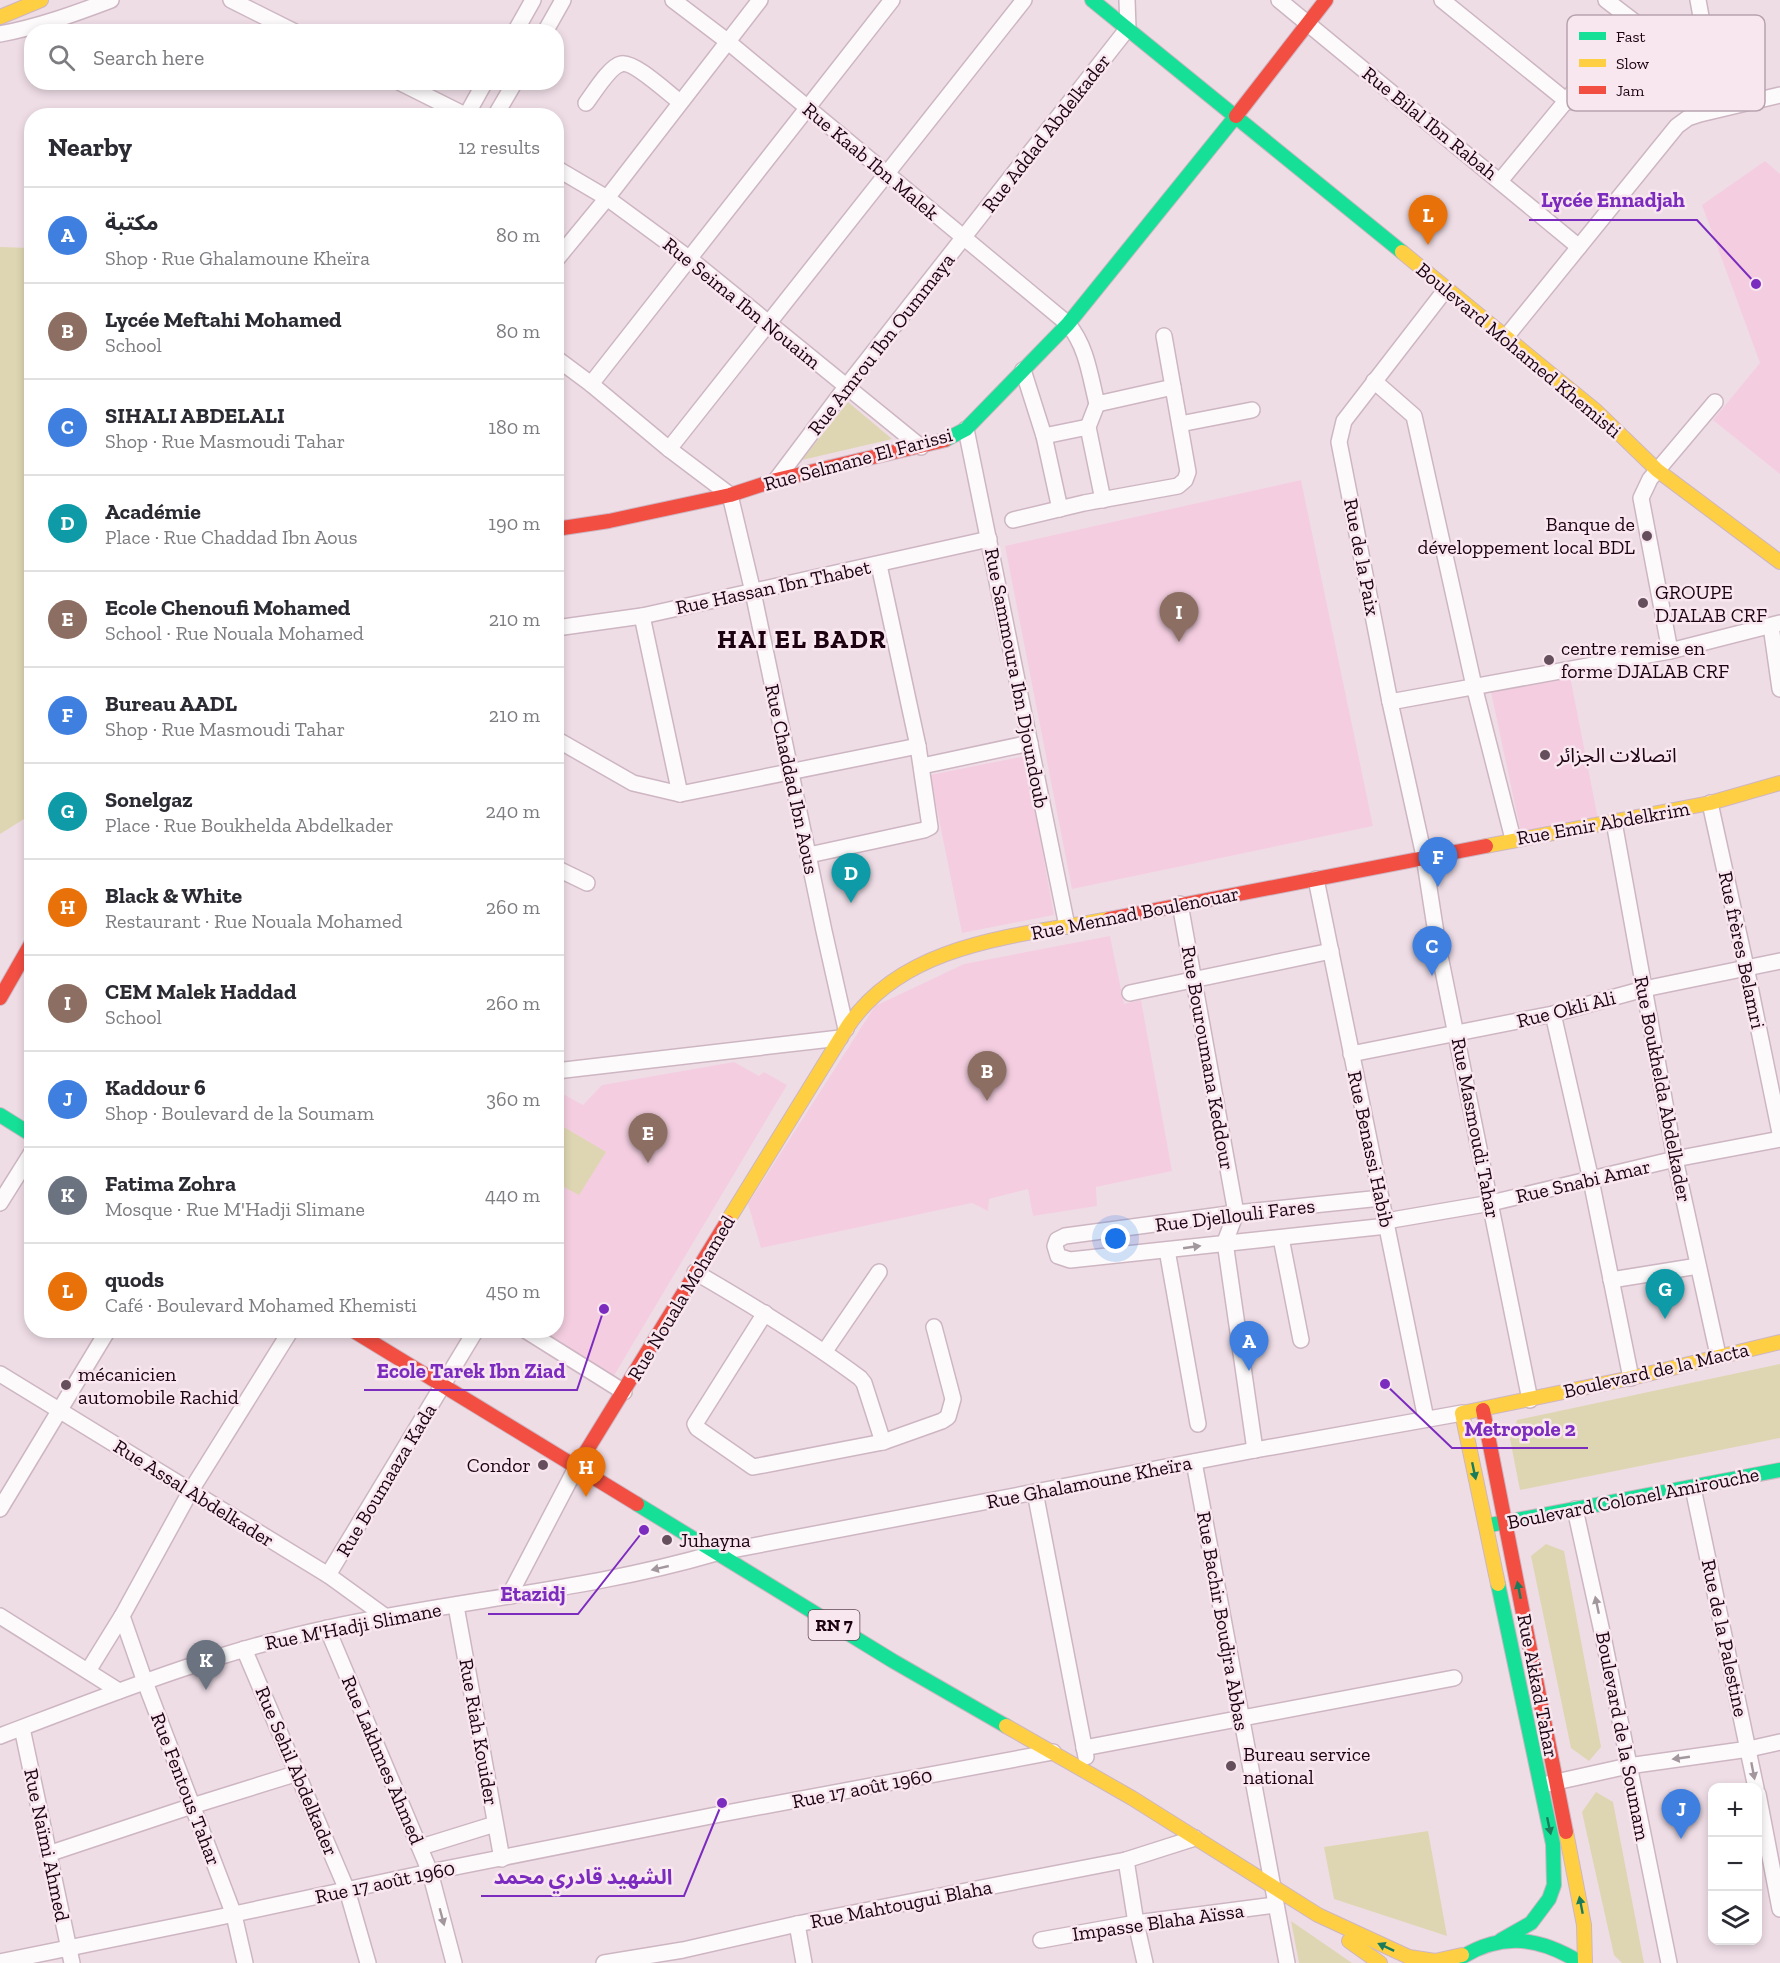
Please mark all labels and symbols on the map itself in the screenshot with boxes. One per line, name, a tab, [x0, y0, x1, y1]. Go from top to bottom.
legend	[1567, 15, 1765, 111]
text: Fast	[1616, 27, 1645, 46]
street label: Rue Addad Abdelkader	[977, 49, 1115, 217]
text: Slow	[1616, 54, 1650, 73]
street label: Rue Bilal Ibn Rabah	[1358, 61, 1503, 185]
text: Jam	[1616, 81, 1645, 100]
street label: Rue Kaab Ibn Malek	[798, 97, 944, 225]
callout: Lycée Ennadjah	[1529, 181, 1697, 220]
text: Lycée Ennadjah	[1541, 187, 1685, 212]
pin: L	[1408, 196, 1448, 245]
street label: Rue Seima Ibn Nouaim	[658, 232, 826, 374]
street label: Rue Amrou Ibn Oummaya	[803, 248, 960, 440]
street label: Boulevard Mohamed Khemisti	[1412, 257, 1627, 443]
street label: Rue Selmane El Farissi	[761, 422, 955, 496]
street label: Rue de la Paix	[1339, 496, 1385, 618]
place label: Banque de développement local BDL	[1418, 512, 1635, 559]
marker: Banque de développement local BDL	[1640, 529, 1654, 543]
street label: Rue Sammoura Ibn Djoundoub	[980, 546, 1054, 810]
street label: Rue Hassan Ibn Thabet	[673, 554, 873, 619]
place label: GROUPE DJALAB CRF	[1655, 580, 1767, 627]
pin: I	[1160, 592, 1198, 642]
marker: GROUPE DJALAB CRF	[1636, 596, 1650, 610]
district label: HAI EL BADR	[717, 623, 887, 655]
place label: centre remise en forme DJALAB CRF	[1561, 636, 1729, 683]
marker: centre remise en forme DJALAB CRF	[1542, 653, 1556, 667]
street label: Rue Chaddad Ibn Aous	[760, 682, 824, 876]
place label: اتصالات الجزائر	[1556, 743, 1677, 767]
marker: اتصالات الجزائر	[1538, 748, 1552, 762]
street label: Rue Emir Abdelkrim	[1515, 796, 1692, 850]
pin: F	[1418, 838, 1458, 887]
pin: D	[832, 854, 870, 903]
street label: Rue frères Belamri	[1714, 869, 1771, 1031]
street label: Rue Mennad Boulenouar	[1029, 881, 1241, 945]
pin: C	[1412, 926, 1452, 976]
street label: Rue Bouroumana Keddour	[1176, 944, 1240, 1172]
street label: Rue Boukhelda Abdelkader	[1629, 974, 1697, 1204]
street label: Rue Okli Ali	[1514, 985, 1618, 1033]
street label: Rue Masmoudi Tahar	[1447, 1036, 1505, 1220]
pin: B	[968, 1052, 1006, 1101]
street label: Rue Benassi Habib	[1343, 1069, 1399, 1229]
pin: E	[628, 1114, 668, 1163]
street label: Rue Snabi Amar	[1513, 1154, 1653, 1208]
street label: Rue Djellouli Fares	[1154, 1193, 1316, 1237]
street label: Rue Nouala Mohamed	[622, 1211, 740, 1385]
your location	[1101, 1224, 1130, 1253]
one-way arrow	[1182, 1242, 1201, 1251]
pin: G	[1646, 1270, 1684, 1319]
pin: A	[1230, 1322, 1268, 1371]
street label: Boulevard de la Macta	[1561, 1337, 1751, 1403]
callout: Ecole Tarek Ibn Ziad	[364, 1351, 577, 1390]
text: Ecole Tarek Ibn Ziad	[377, 1358, 565, 1383]
place label: mécanicien automobile Rachid	[78, 1362, 239, 1409]
marker: mécanicien automobile Rachid	[59, 1378, 73, 1392]
street label: Rue Boumaaza Kada	[331, 1399, 441, 1561]
callout: Metropole 2	[1452, 1409, 1588, 1448]
text: Metropole 2	[1464, 1416, 1576, 1441]
street label: Rue Assal Abdelkader	[109, 1434, 279, 1552]
pin: H	[566, 1448, 606, 1497]
street label: Rue Ghalamoune Kheïra	[984, 1450, 1194, 1514]
place label: Condor	[467, 1453, 531, 1477]
marker: Condor	[536, 1458, 550, 1472]
one-way arrow	[1470, 1461, 1479, 1480]
street label: Boulevard Colonel Amirouche	[1505, 1462, 1761, 1534]
street label: Rue Bachir Boudjra Abbas	[1192, 1509, 1254, 1733]
place label: Juhayna	[679, 1528, 751, 1552]
marker: Juhayna	[660, 1533, 674, 1547]
street label: Rue de la Palestine	[1697, 1557, 1753, 1719]
one-way arrow	[651, 1564, 669, 1574]
callout: Etazidj	[488, 1575, 578, 1614]
one-way arrow	[1514, 1580, 1523, 1599]
text: Etazidj	[500, 1581, 566, 1606]
one-way arrow	[1591, 1596, 1601, 1615]
street label: Rue M'Hadji Slimane	[263, 1597, 443, 1655]
road number: RN 7	[808, 1610, 860, 1640]
street label: Rue Akkad Tahar	[1512, 1612, 1564, 1760]
street label: Boulevard de la Soumam	[1591, 1629, 1655, 1843]
pin: K	[186, 1640, 226, 1690]
street label: Rue Riah Kouider	[454, 1657, 504, 1807]
street label: Rue Lakhmes Ahmed	[337, 1672, 429, 1848]
street label: Rue Sehil Abdelkader	[250, 1683, 344, 1859]
street label: Rue Fentous Tahar	[146, 1709, 226, 1869]
place label: Bureau service national	[1243, 1742, 1371, 1789]
one-way arrow	[1671, 1754, 1690, 1763]
marker: Bureau service national	[1224, 1759, 1238, 1773]
one-way arrow	[1749, 1762, 1758, 1781]
street label: Rue 17 août 1960	[790, 1763, 934, 1813]
street label: Rue Naïmi Ahmed	[19, 1766, 75, 1924]
pin: J	[1662, 1790, 1700, 1839]
one-way arrow	[1545, 1816, 1554, 1835]
street label: Rue 17 août 1960	[313, 1855, 457, 1909]
callout: الشهيد قادري محمد	[481, 1857, 684, 1896]
text: الشهيد قادري محمد	[494, 1864, 672, 1894]
street label: Rue Mahtougui Blaha	[808, 1875, 994, 1933]
one-way arrow	[1576, 1895, 1585, 1914]
street label: Impasse Blaha Aïssa	[1071, 1898, 1246, 1946]
one-way arrow	[438, 1909, 447, 1927]
one-way arrow	[1377, 1942, 1394, 1951]

